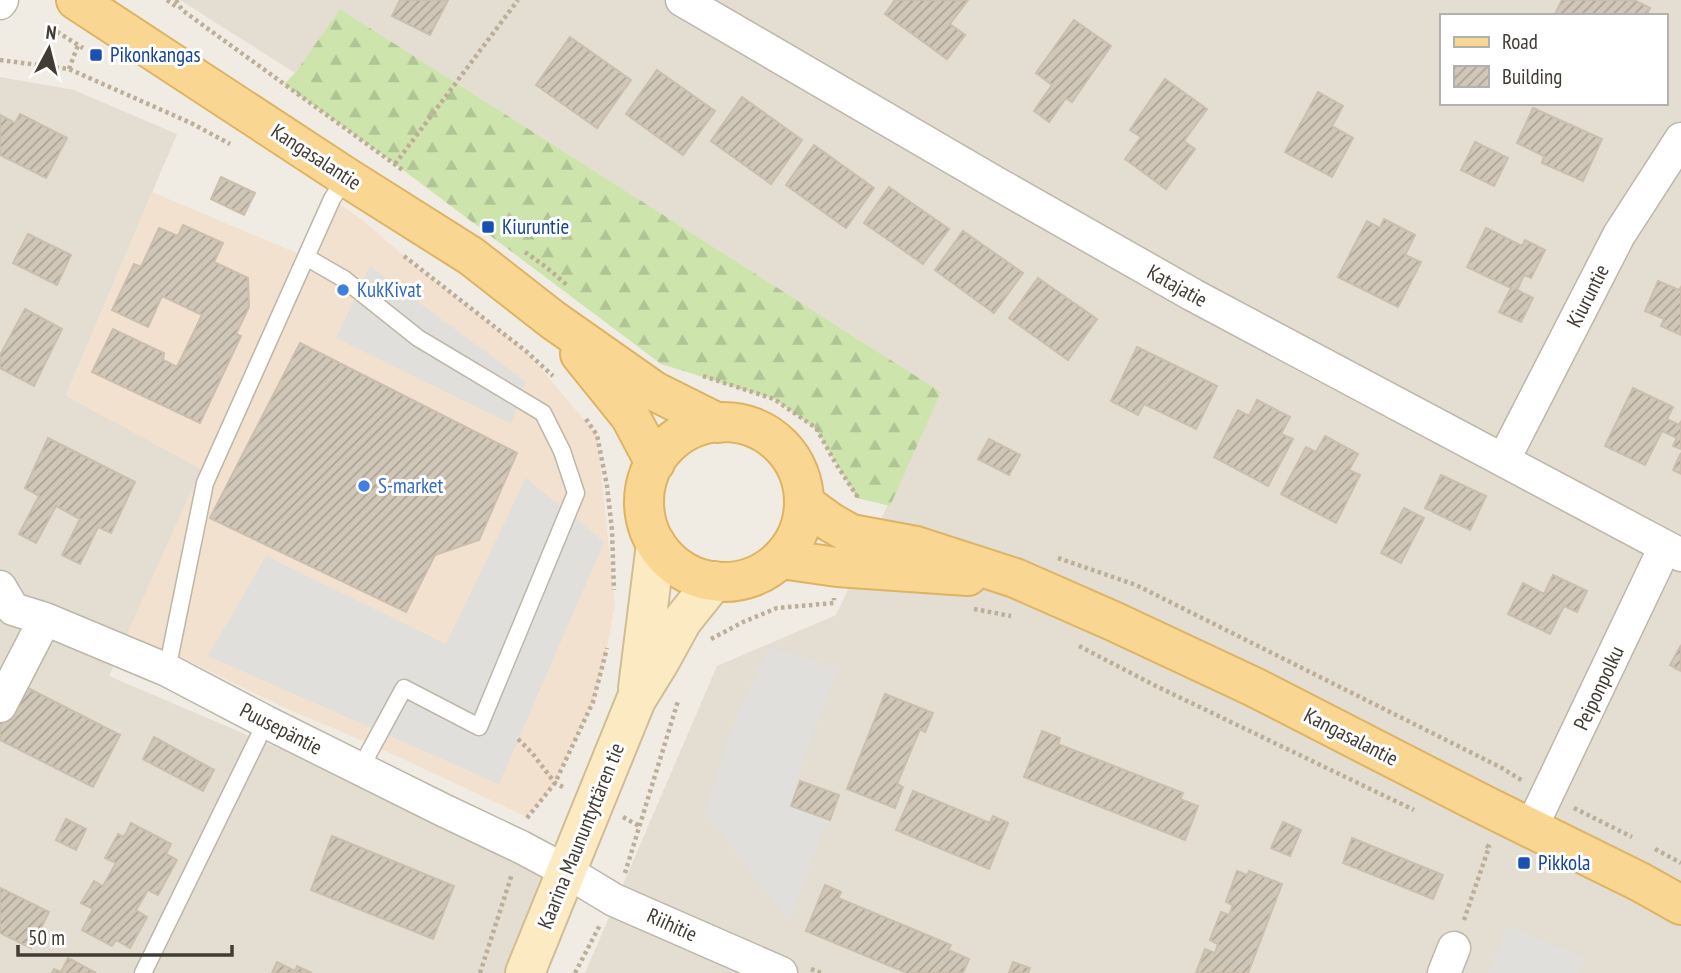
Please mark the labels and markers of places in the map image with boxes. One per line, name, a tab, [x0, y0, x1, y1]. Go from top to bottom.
place label: Pikonkangas	[110, 41, 201, 68]
marker: Pikonkangas	[88, 47, 104, 63]
place label: Kiuruntie	[502, 213, 569, 240]
marker: Kiuruntie	[480, 219, 496, 235]
place label: KukKivat	[357, 276, 422, 303]
marker: KukKivat	[335, 282, 351, 298]
place label: S-market	[378, 472, 444, 499]
marker: S-market	[356, 478, 372, 494]
place label: Pikkola	[1538, 849, 1590, 876]
marker: Pikkola	[1516, 855, 1532, 871]

